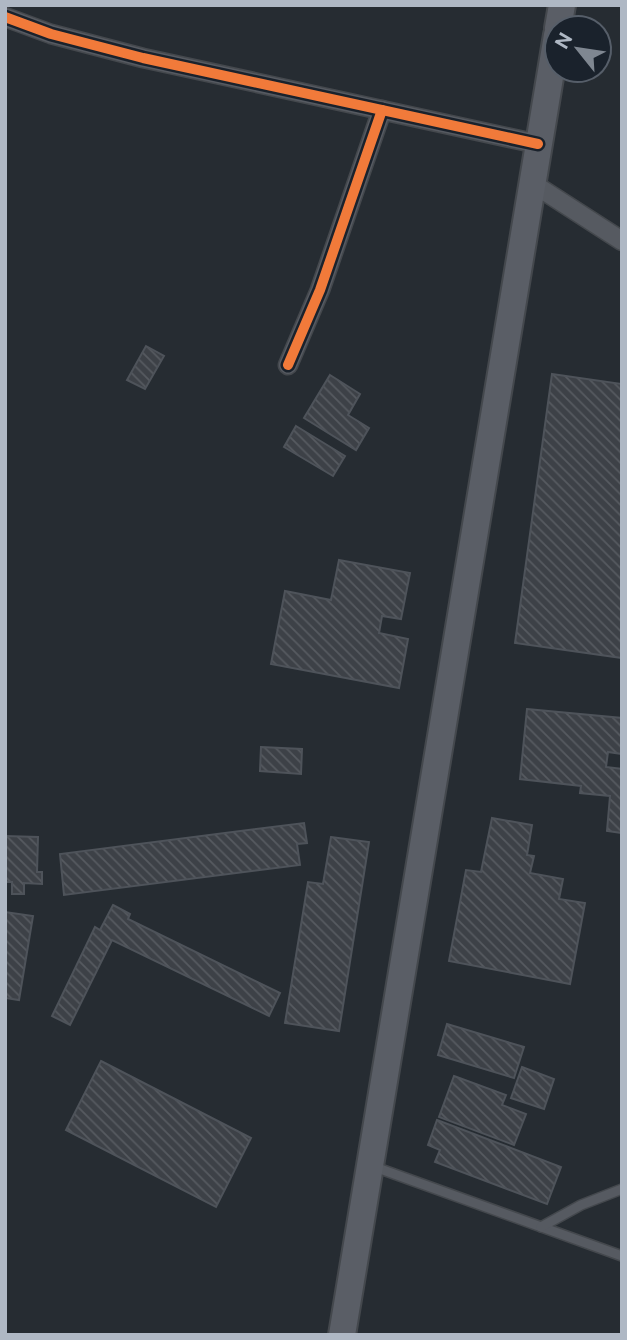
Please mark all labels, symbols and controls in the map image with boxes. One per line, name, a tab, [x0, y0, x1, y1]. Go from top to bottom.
north arrow	[543, 14, 613, 84]
text: N	[550, 29, 577, 52]

